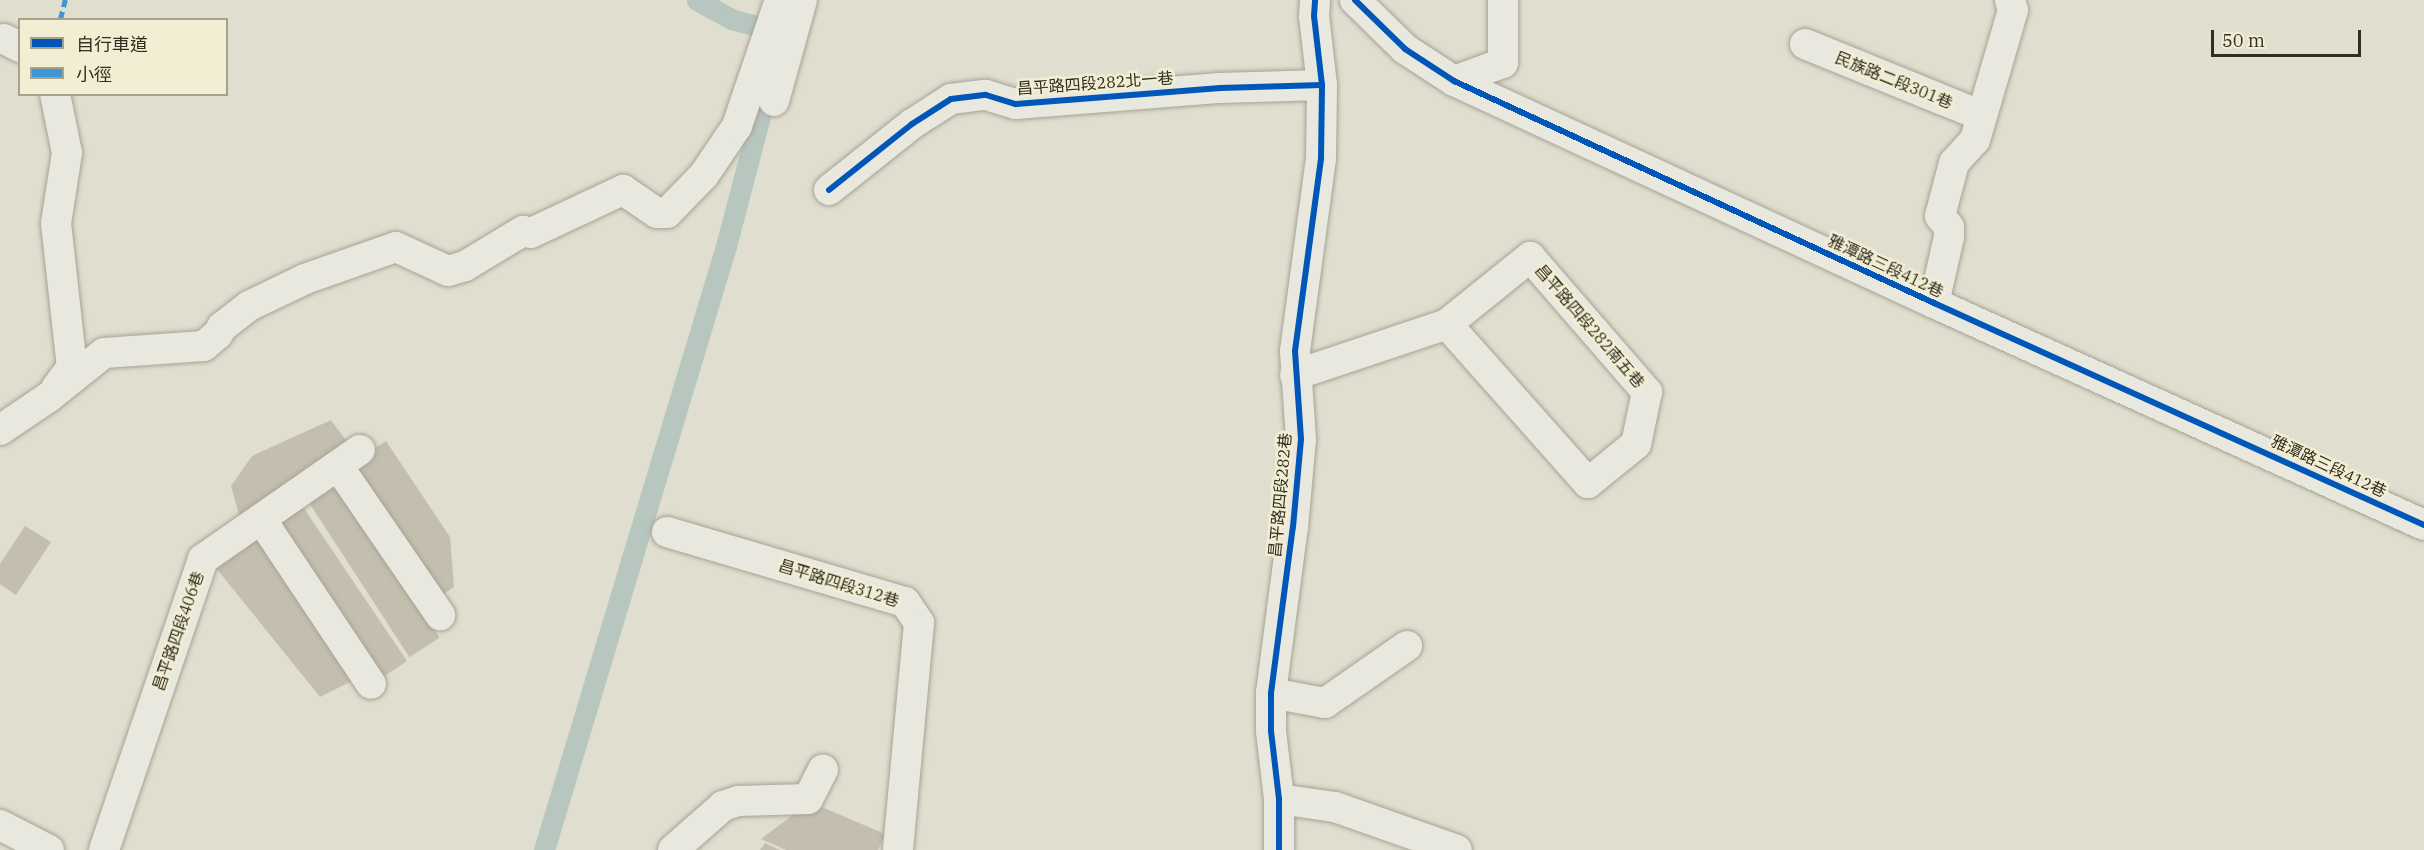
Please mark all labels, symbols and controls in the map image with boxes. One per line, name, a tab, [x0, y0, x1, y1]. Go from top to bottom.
legend	[18, 18, 228, 96]
scale bar	[2214, 18, 2364, 56]
text: 50 m	[2222, 29, 2265, 52]
text: 自行車道	[76, 33, 148, 56]
street label: 民族路二段301巷	[1833, 48, 1955, 112]
text: 小徑	[76, 63, 112, 86]
street label: 昌平路四段282北一巷	[1016, 68, 1174, 98]
street label: 雅潭路三段412巷	[1825, 231, 1947, 301]
street label: 昌平路四段282南五巷	[1531, 261, 1649, 391]
street label: 雅潭路三段412巷	[2268, 431, 2390, 501]
street label: 昌平路四段282巷	[1265, 432, 1295, 558]
street label: 昌平路四段312巷	[777, 556, 901, 610]
street label: 昌平路四段406巷	[149, 569, 207, 693]

